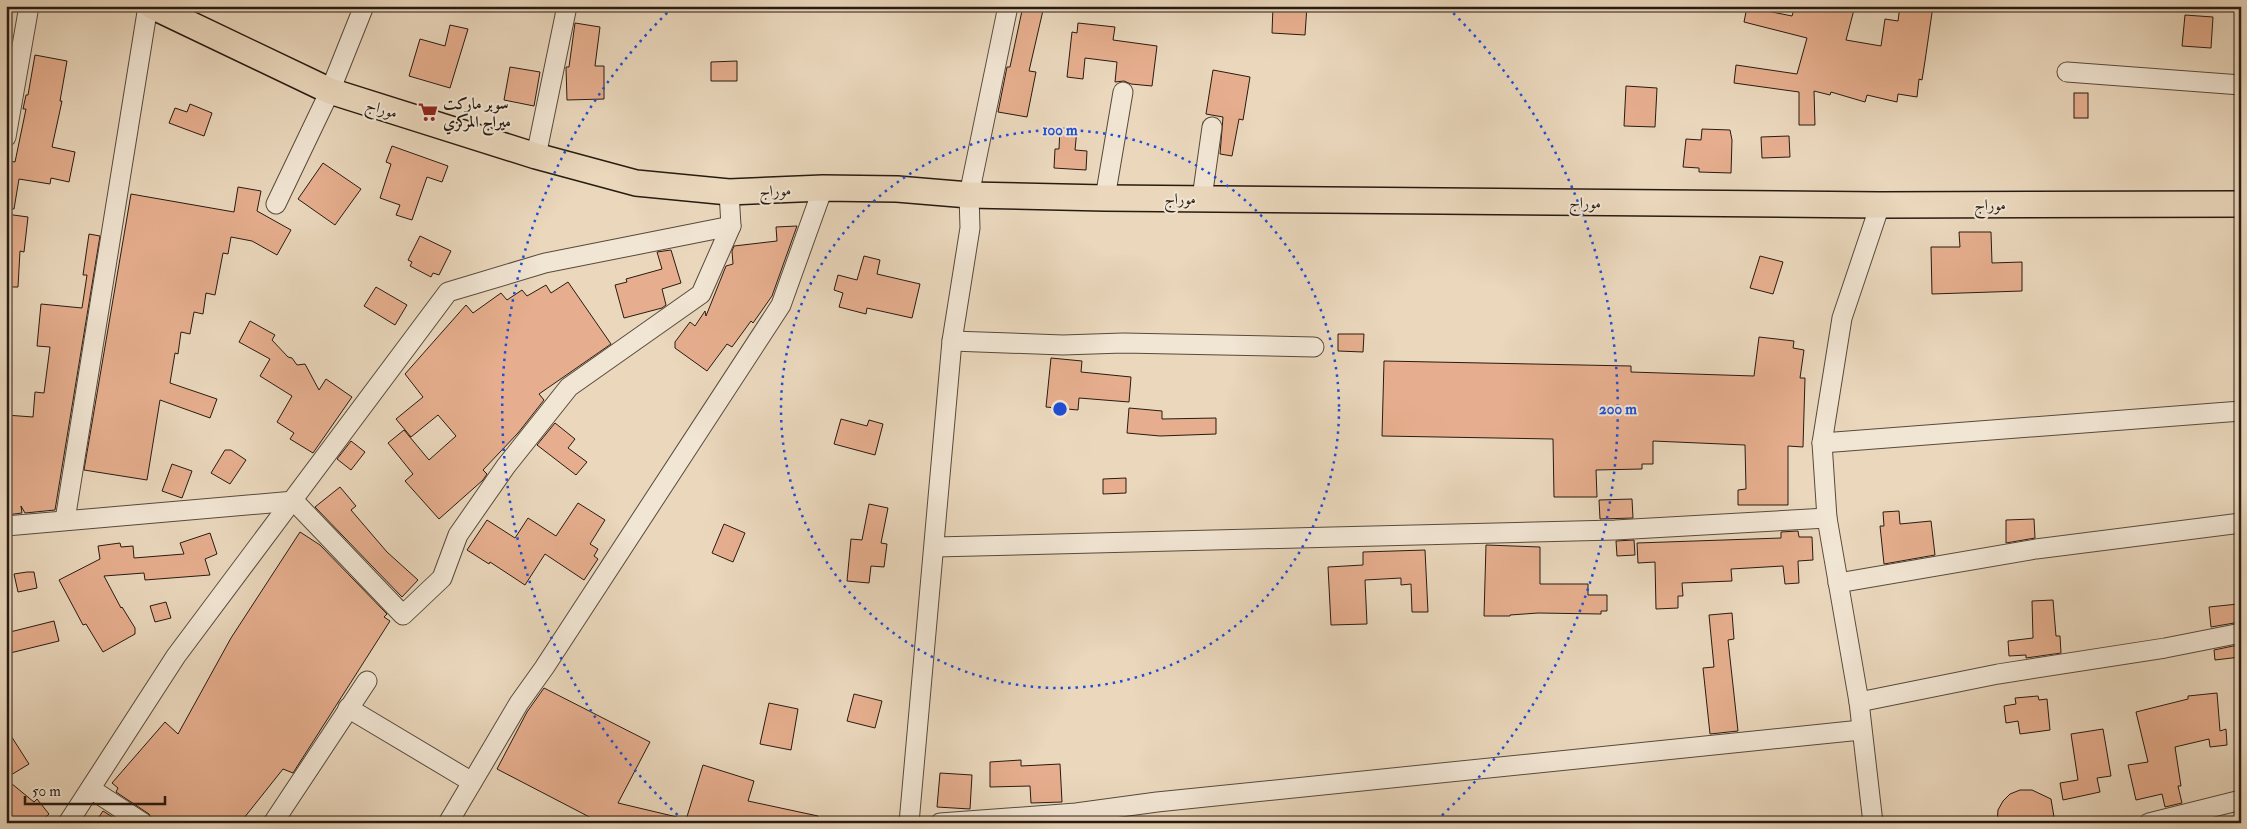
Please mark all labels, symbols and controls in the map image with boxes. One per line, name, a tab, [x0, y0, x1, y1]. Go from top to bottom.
place label: سوبر ماركت ميراج المركزي	[443, 94, 511, 136]
street label: موراج	[362, 95, 400, 127]
supermarket icon: سوبر ماركت ميراج المركزي	[417, 101, 439, 123]
text: 100 m	[1042, 121, 1078, 140]
street label: موراج	[758, 180, 792, 206]
street label: موراج	[1164, 189, 1196, 213]
street label: موراج	[1569, 193, 1601, 217]
street label: موراج	[1974, 195, 2006, 219]
centre of rings	[1051, 400, 1069, 418]
text: 200 m	[1599, 400, 1637, 419]
scale bar	[25, 774, 165, 806]
text: 50 m	[32, 782, 61, 801]

